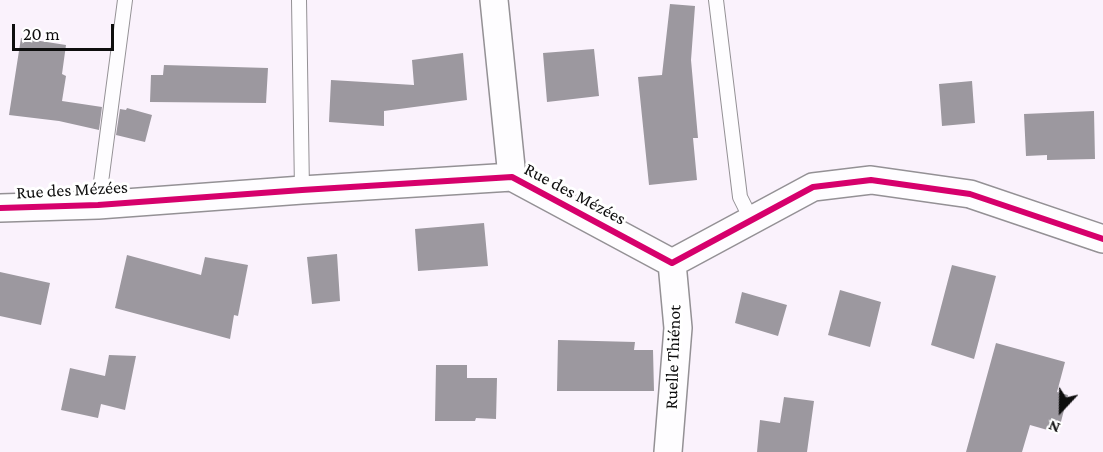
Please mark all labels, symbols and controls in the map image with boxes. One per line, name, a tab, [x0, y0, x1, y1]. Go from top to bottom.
scale bar	[15, 12, 117, 50]
text: 20 m	[23, 24, 60, 44]
street label: Rue des Mézées	[521, 158, 629, 230]
street label: Rue des Mézées	[16, 176, 128, 204]
street label: Ruelle Thiénot	[660, 304, 686, 410]
north arrow	[1031, 380, 1091, 440]
text: N	[1046, 417, 1062, 437]

